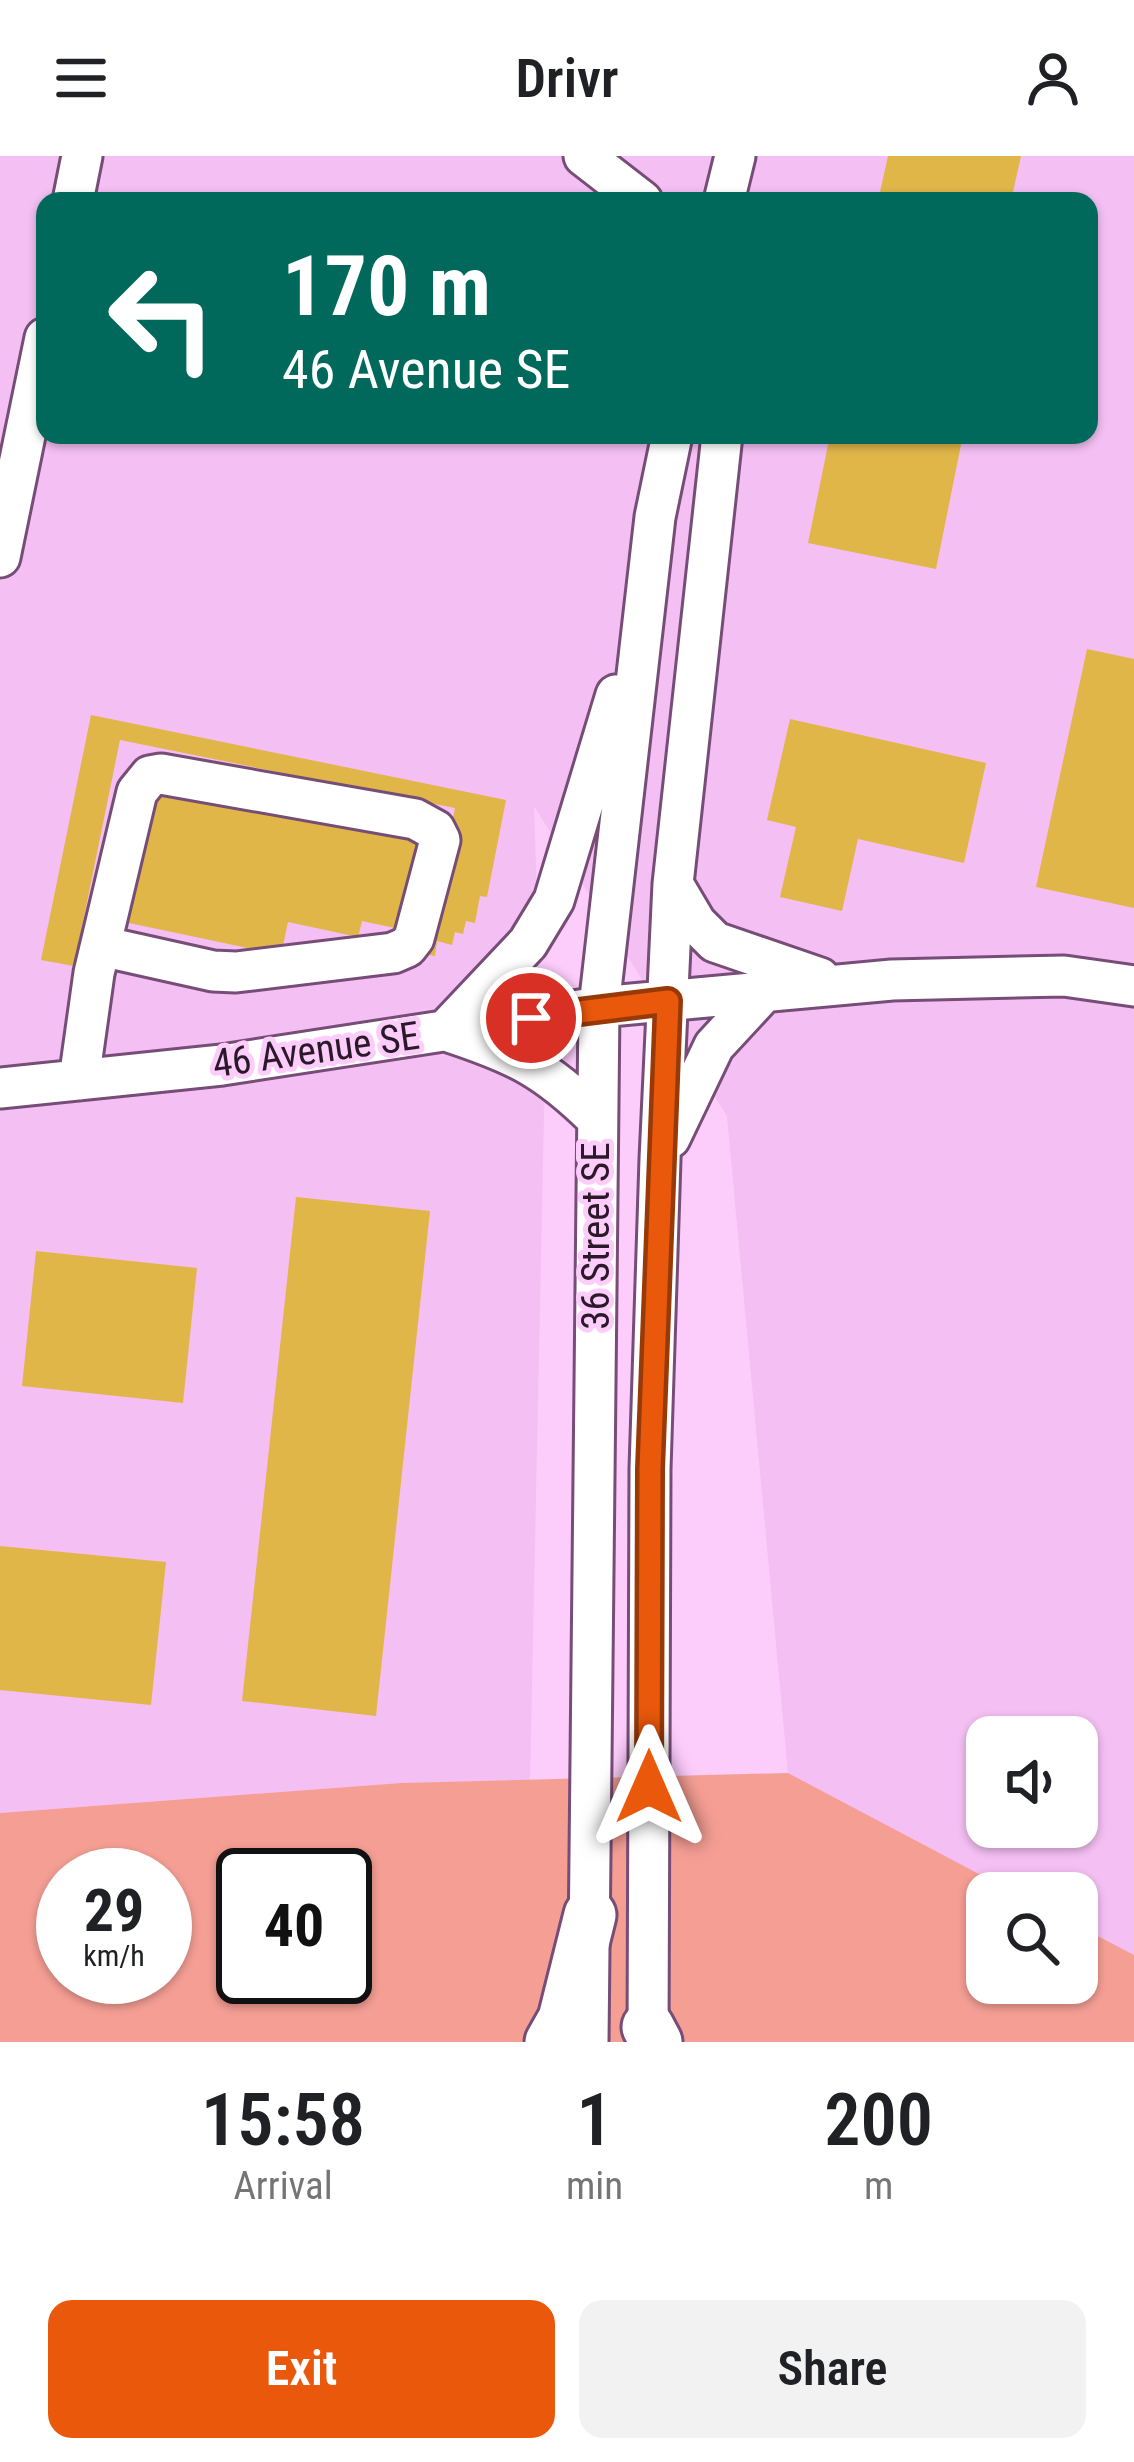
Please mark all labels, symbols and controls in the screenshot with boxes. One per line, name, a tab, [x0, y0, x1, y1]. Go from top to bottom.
icon: menu	[48, 45, 114, 111]
icon: person	[1020, 45, 1086, 111]
text: Drivr	[516, 47, 618, 110]
text: 170 m	[282, 237, 491, 336]
icon: left	[84, 240, 240, 396]
text: 46 Avenue SE	[282, 338, 570, 401]
pin	[480, 967, 582, 1069]
icon: arrive	[498, 985, 564, 1051]
street label: 46 Avenue SE	[210, 1013, 422, 1087]
street label: 36 Street SE	[573, 1142, 619, 1330]
map controls	[966, 1716, 1098, 2004]
button: sound	[966, 1716, 1098, 1848]
position arrow	[586, 1724, 712, 1850]
speed limit sign: 40	[216, 1848, 372, 2004]
button: search	[966, 1872, 1098, 2004]
text: 29	[84, 1875, 144, 1946]
text: km/h	[83, 1938, 145, 1973]
text: 15:58	[201, 2078, 365, 2163]
text: 1	[577, 2078, 613, 2163]
text: 200	[824, 2078, 933, 2163]
text: Arrival	[233, 2163, 333, 2209]
text: min	[566, 2163, 623, 2209]
text: m	[864, 2163, 893, 2209]
button: Exit	[48, 2300, 555, 2438]
button: Share	[579, 2300, 1086, 2438]

